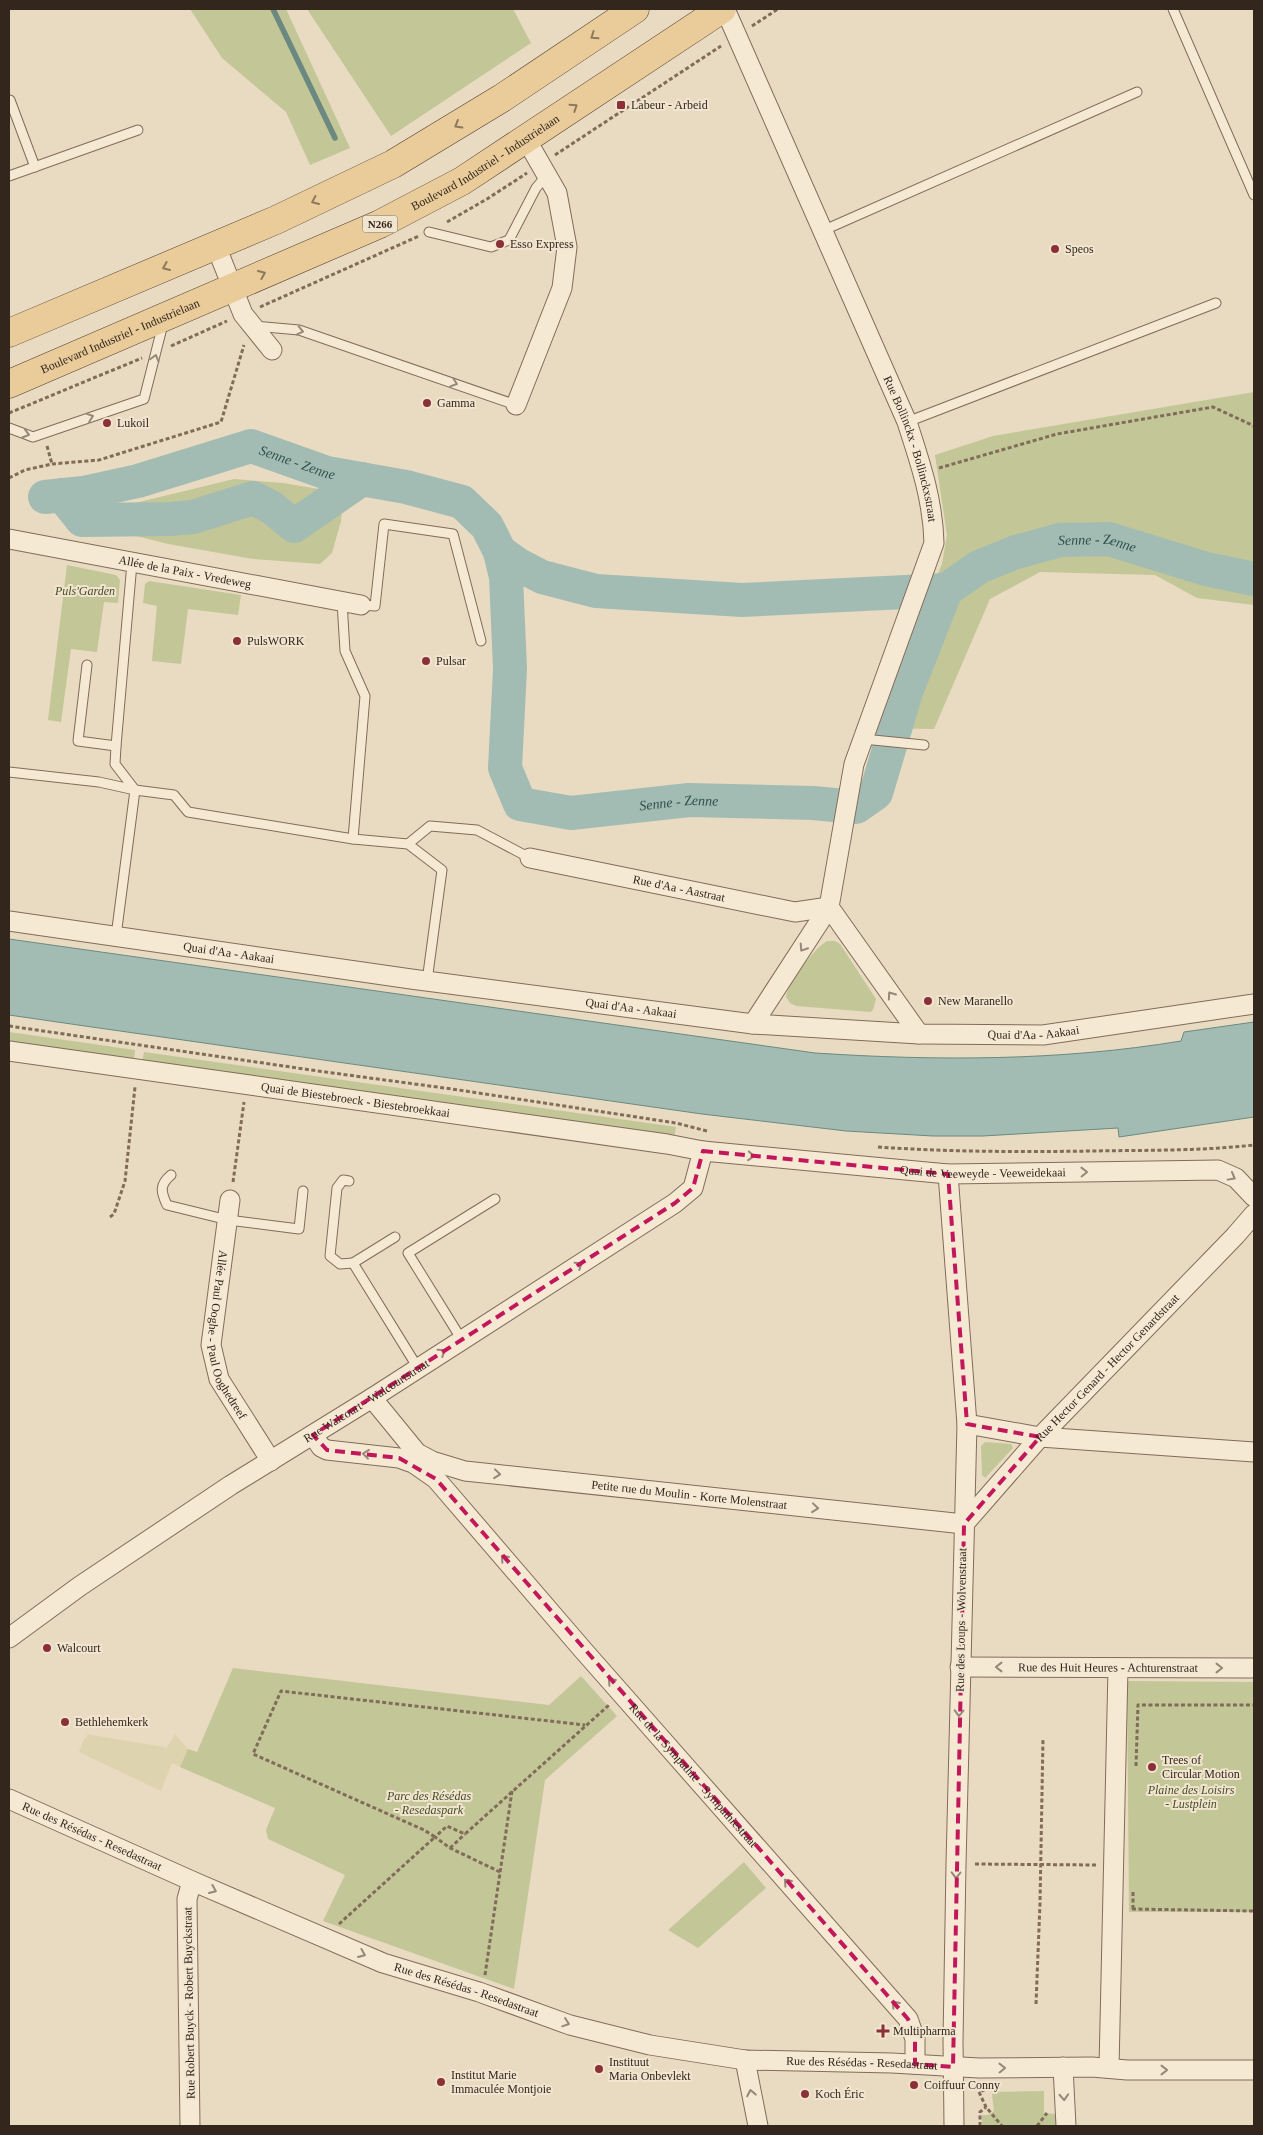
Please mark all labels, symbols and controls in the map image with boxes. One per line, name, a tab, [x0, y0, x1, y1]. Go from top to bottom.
one-way arrow	[590, 30, 600, 39]
place label: Labeur - Arbeid	[631, 98, 708, 112]
marker: Labeur - Arbeid	[615, 99, 627, 111]
one-way arrow	[568, 104, 578, 113]
street label: Boulevard Industriel - Industrielaan	[409, 112, 562, 213]
one-way arrow	[455, 118, 464, 128]
one-way arrow	[311, 195, 320, 206]
road number: N266	[362, 215, 398, 232]
place label: Esso Express	[510, 237, 574, 251]
marker: Esso Express	[494, 238, 506, 250]
place label: Speos	[1065, 242, 1094, 256]
marker: Speos	[1049, 243, 1061, 255]
one-way arrow	[163, 261, 171, 271]
one-way arrow	[257, 269, 266, 280]
street label: Boulevard Industriel - Industrielaan	[38, 296, 202, 377]
one-way arrow	[296, 325, 304, 336]
one-way arrow	[150, 354, 160, 362]
street label: Rue Bollinckx - Bollinckxstraat	[880, 374, 940, 523]
one-way arrow	[449, 377, 458, 387]
place label: Gamma	[437, 396, 476, 410]
marker: Gamma	[421, 397, 433, 409]
one-way arrow	[86, 413, 94, 423]
place label: Lukoil	[117, 416, 150, 430]
marker: Lukoil	[101, 417, 113, 429]
one-way arrow	[22, 428, 30, 438]
water label: Senne - Zenne	[257, 442, 336, 482]
water label: Senne - Zenne	[1058, 531, 1138, 555]
street label: Allée de la Paix - Vredeweg	[117, 553, 252, 591]
park label: Puls'Garden	[54, 584, 115, 598]
place label: PulsWORK	[247, 634, 305, 648]
marker: PulsWORK	[231, 635, 243, 647]
place label: Pulsar	[436, 654, 466, 668]
marker: Pulsar	[420, 655, 432, 667]
water label: Senne - Zenne	[638, 792, 718, 813]
street label: Rue d'Aa - Aastraat	[632, 872, 727, 905]
street label: Quai d'Aa - Aakaai	[182, 939, 276, 966]
one-way arrow	[799, 943, 809, 952]
one-way arrow	[888, 991, 897, 1000]
place label: New Maranello	[938, 994, 1013, 1008]
street label: Quai d'Aa - Aakaai	[584, 995, 678, 1021]
marker: New Maranello	[922, 995, 934, 1007]
street label: Quai d'Aa - Aakaai	[988, 1023, 1081, 1042]
street label: Quai de Biestebroeck - Biestebroekkaai	[260, 1080, 452, 1120]
one-way arrow	[747, 1150, 755, 1161]
street label: Quai de Veeweyde - Veeweidekaai	[899, 1163, 1067, 1181]
one-way arrow	[1080, 1167, 1088, 1177]
one-way arrow	[1226, 1171, 1235, 1181]
street label: Allée Paul Ooghe - Paul Ooghedreef	[204, 1249, 250, 1422]
one-way arrow	[574, 1261, 583, 1271]
street label: Rue Hector Genard - Hector Genardstraat	[1032, 1291, 1182, 1445]
one-way arrow	[437, 1349, 446, 1359]
street label: Rue Walcourt - Walcourtstraat	[301, 1356, 432, 1445]
one-way arrow	[361, 1449, 369, 1460]
one-way arrow	[493, 1469, 501, 1480]
street label: Petite rue du Moulin - Korte Molenstraat	[591, 1477, 788, 1512]
one-way arrow	[811, 1502, 819, 1513]
street label: Rue des Loups - Wolvenstraat	[953, 1547, 969, 1692]
one-way arrow	[501, 1555, 510, 1564]
place label: Walcourt	[57, 1641, 101, 1655]
marker: Walcourt	[41, 1642, 53, 1654]
street label: Rue des Huit Heures - Achturenstraat	[1018, 1660, 1199, 1675]
one-way arrow	[995, 1662, 1003, 1672]
one-way arrow	[1216, 1663, 1224, 1673]
one-way arrow	[608, 1678, 617, 1687]
street label: Rue de la Sympathie - Sympathiestraat	[626, 1701, 761, 1851]
one-way arrow	[954, 1710, 964, 1717]
place label: Bethlehemkerk	[75, 1715, 148, 1729]
marker: Bethlehemkerk	[59, 1716, 71, 1728]
place label: Trees of Circular Motion	[1162, 1753, 1240, 1781]
marker: Trees of Circular Motion	[1146, 1761, 1158, 1773]
park label: Plaine des Loisirs - Lustplein	[1147, 1783, 1235, 1811]
park label: Parc des Résédas - Resedaspark	[386, 1789, 471, 1817]
street label: Rue des Résédas - Resedastraat	[20, 1799, 165, 1874]
one-way arrow	[951, 1872, 961, 1880]
one-way arrow	[784, 1879, 793, 1888]
one-way arrow	[208, 1884, 217, 1895]
street label: Rue Robert Buyck - Robert Buyckstraat	[180, 1906, 198, 2099]
one-way arrow	[357, 1948, 366, 1959]
street label: Rue des Résédas - Resedastraat	[392, 1960, 541, 2020]
one-way arrow	[892, 2001, 901, 2010]
one-way arrow	[561, 2018, 569, 2028]
place label: Multipharma	[893, 2024, 956, 2038]
marker: Multipharma	[877, 2025, 889, 2037]
street label: Rue des Résédas - Resedastraat	[786, 2054, 939, 2073]
place label: Instituut Maria Onbevlekt	[609, 2055, 691, 2083]
marker: Instituut Maria Onbevlekt	[593, 2063, 605, 2075]
one-way arrow	[998, 2063, 1006, 2073]
one-way arrow	[1161, 2065, 1169, 2075]
place label: Institut Marie Immaculée Montjoie	[451, 2068, 551, 2096]
marker: Institut Marie Immaculée Montjoie	[435, 2076, 447, 2088]
place label: Coiffuur Conny	[924, 2078, 1000, 2092]
marker: Coiffuur Conny	[908, 2079, 920, 2091]
place label: Koch Éric	[815, 2087, 864, 2101]
marker: Koch Éric	[799, 2088, 811, 2100]
one-way arrow	[747, 2089, 757, 2098]
one-way arrow	[1059, 2093, 1070, 2101]

